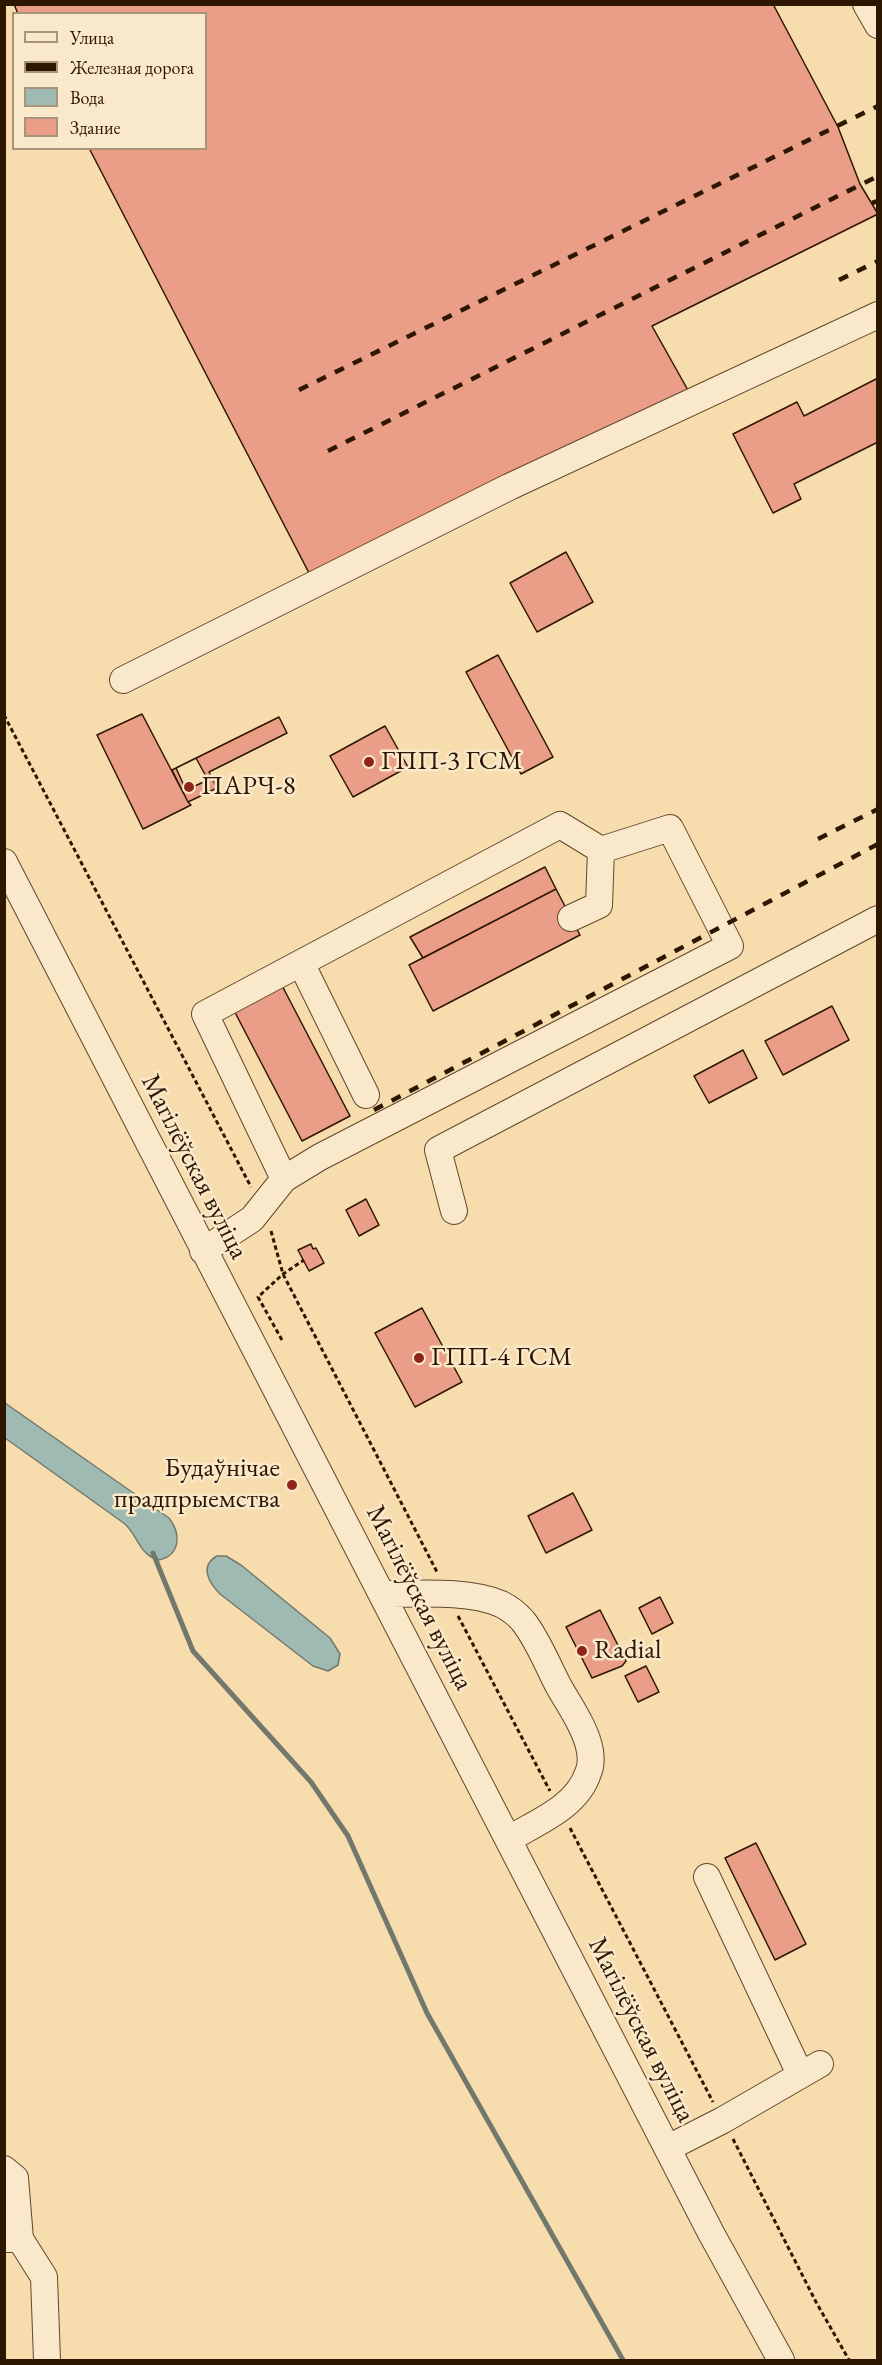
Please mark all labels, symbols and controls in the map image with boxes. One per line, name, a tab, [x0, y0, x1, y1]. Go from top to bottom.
legend	[12, 12, 207, 150]
text: Улица	[70, 26, 114, 49]
text: Железная дорога	[70, 56, 194, 79]
text: Вода	[70, 86, 104, 109]
text: Здание	[70, 116, 120, 139]
place label: ГПП-3 ГСМ	[381, 746, 522, 778]
marker: ГПП-3 ГСМ	[362, 755, 376, 769]
place label: ПАРЧ-8	[201, 771, 296, 803]
marker: ПАРЧ-8	[182, 780, 196, 794]
street label: Магілёўская вуліца	[133, 1069, 255, 1265]
place label: ГПП-4 ГСМ	[431, 1342, 572, 1374]
marker: ГПП-4 ГСМ	[412, 1351, 426, 1365]
place label: Будаўнічае прадпрыемства	[114, 1453, 280, 1516]
marker: Будаўнічае прадпрыемства	[285, 1478, 299, 1492]
street label: Магілёўская вуліца	[358, 1500, 480, 1696]
place label: Radial	[594, 1635, 662, 1667]
marker: Radial	[575, 1644, 589, 1658]
street label: Магілёўская вуліца	[580, 1932, 702, 2128]

